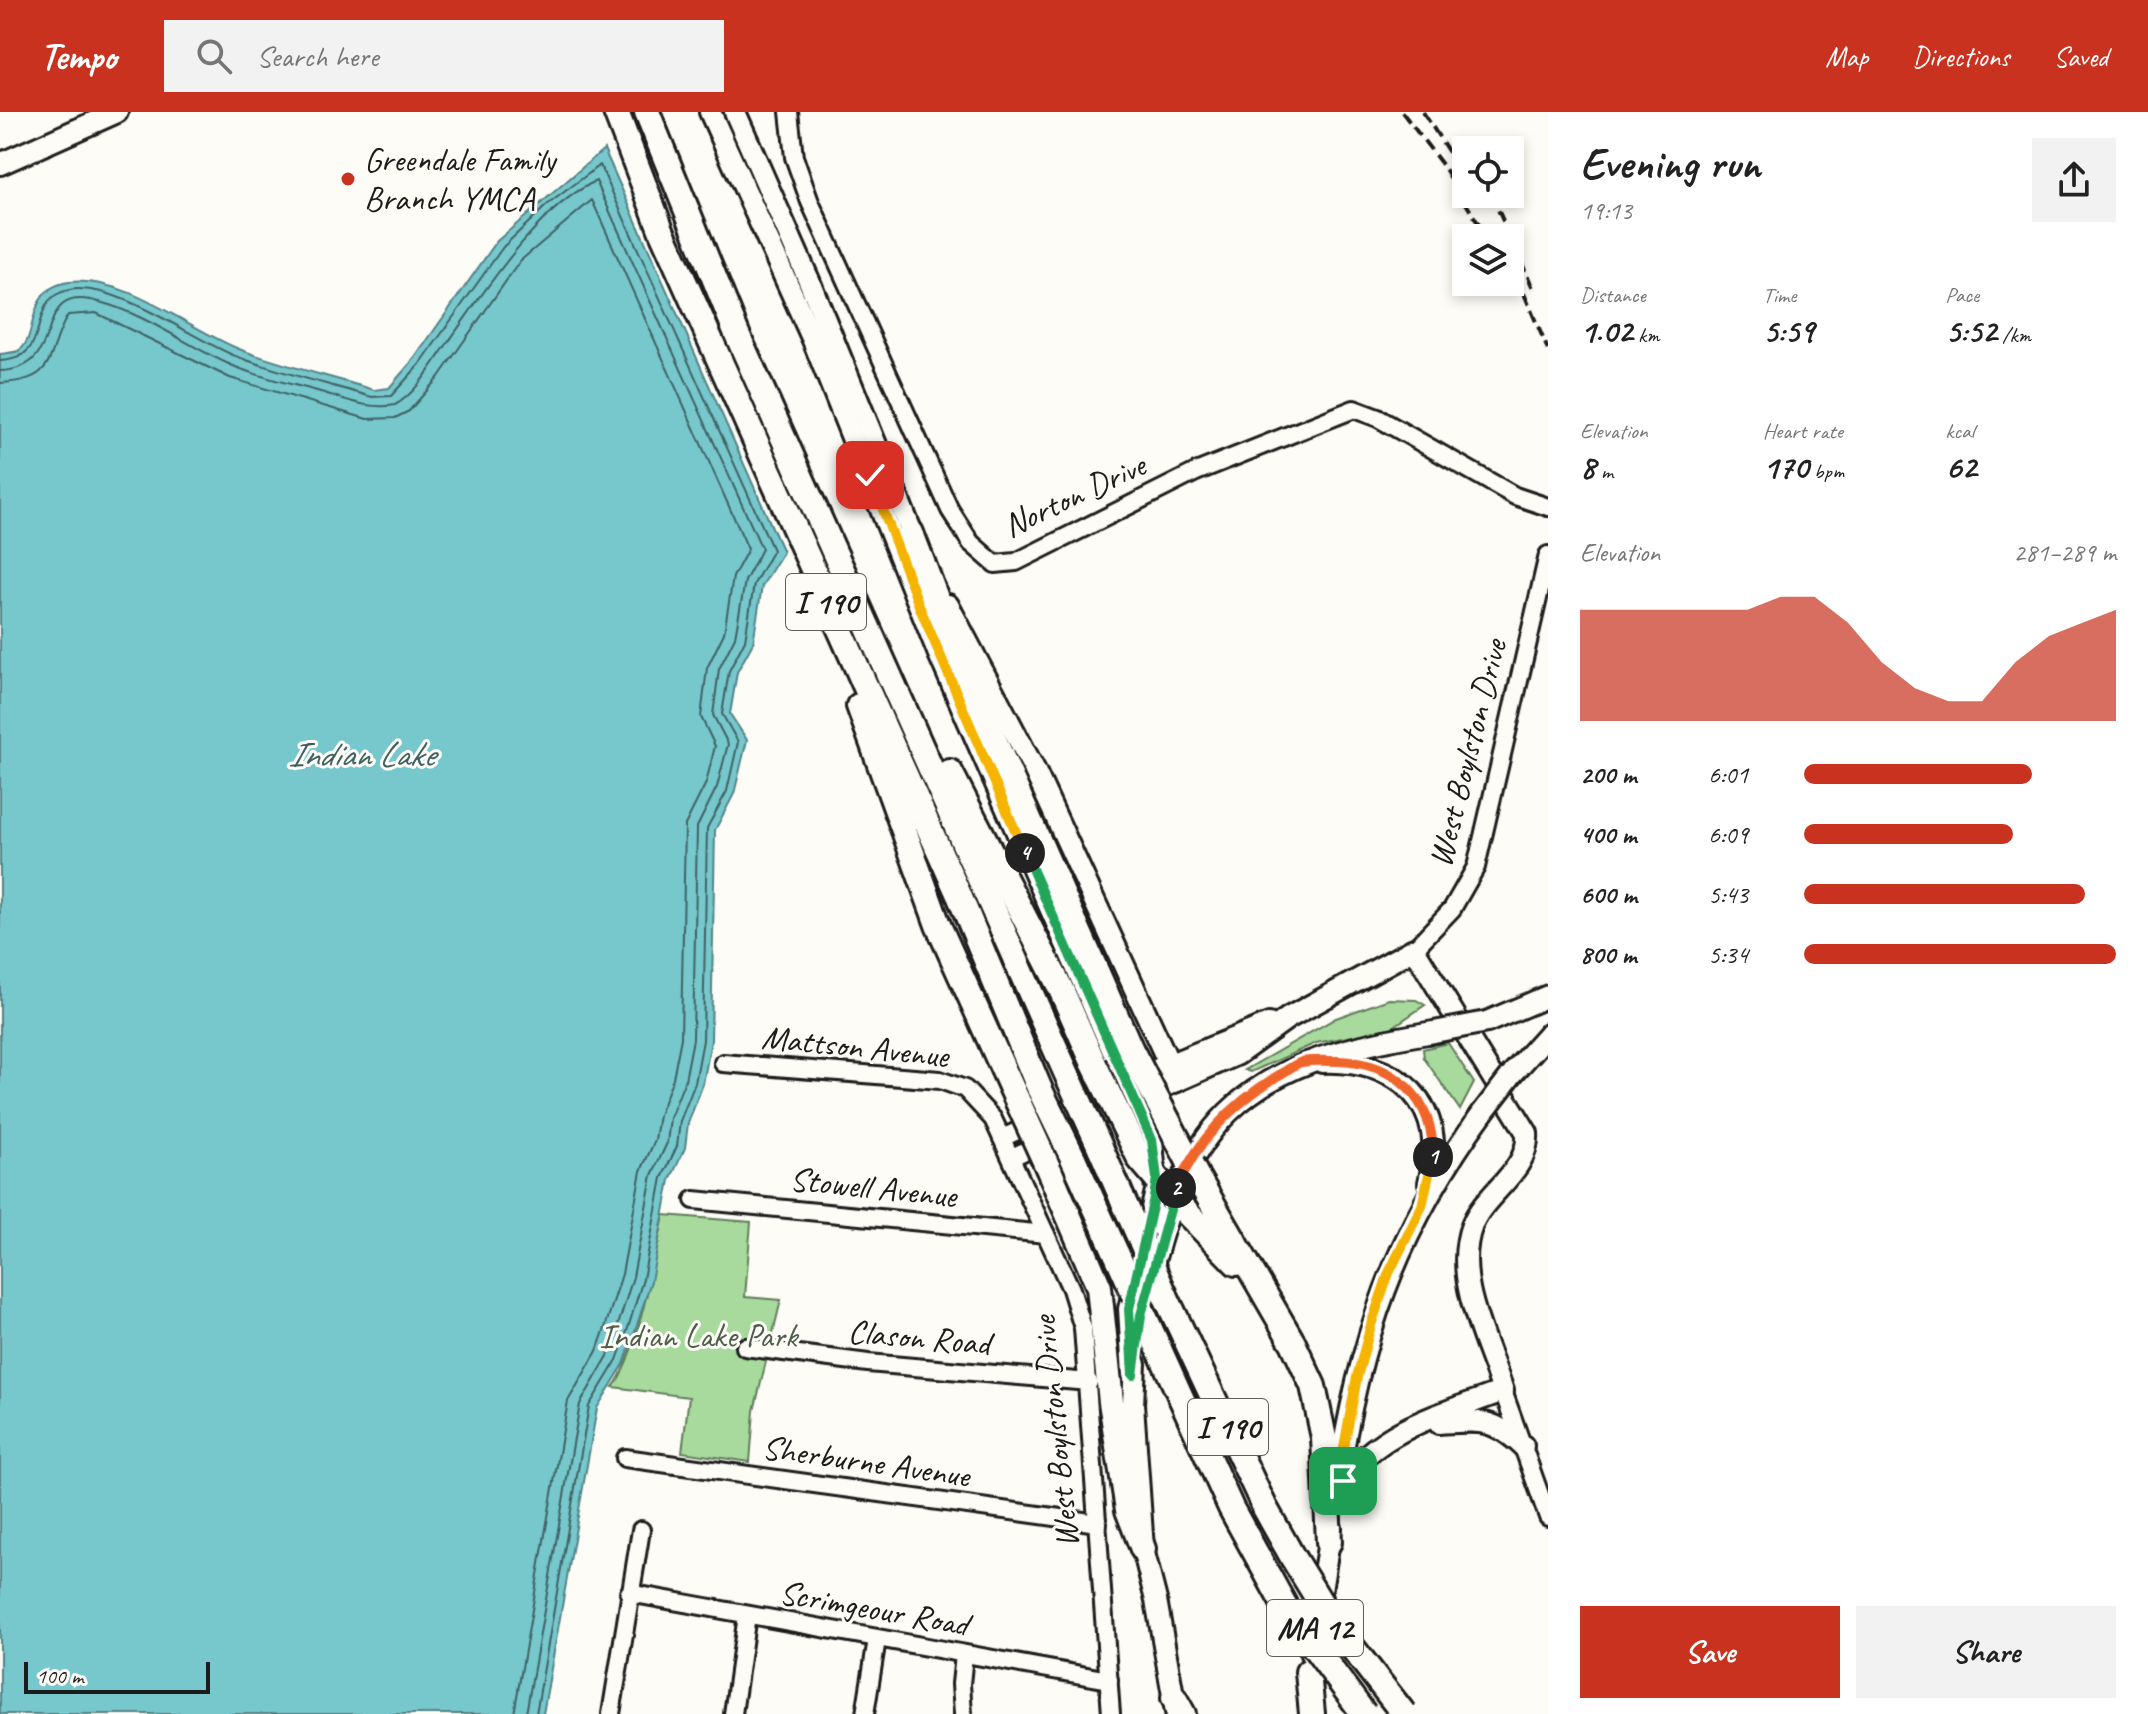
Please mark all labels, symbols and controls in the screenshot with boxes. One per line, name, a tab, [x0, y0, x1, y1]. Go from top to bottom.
search box	[164, 20, 724, 92]
text: Tempo	[40, 33, 116, 80]
icon: search	[192, 34, 236, 78]
text: Search here	[256, 37, 379, 75]
text: Map	[1825, 39, 1868, 74]
text: Directions	[1912, 39, 2010, 74]
text: Saved	[2054, 39, 2108, 74]
map controls	[1452, 136, 1524, 296]
button: locate	[1452, 136, 1524, 208]
text: Evening run	[1580, 136, 1760, 191]
place label: Greendale Family Branch YMCA	[364, 138, 557, 220]
button: share	[2032, 138, 2116, 222]
marker: Greendale Family Branch YMCA	[339, 170, 357, 188]
text: 19:13	[1580, 194, 1632, 227]
button: layers	[1452, 224, 1524, 296]
text: Distance	[1580, 281, 1646, 309]
text: Time	[1763, 281, 1796, 309]
text: Pace	[1945, 281, 1979, 309]
text: 1.02	[1580, 309, 1633, 352]
text: 5:59	[1763, 309, 1814, 352]
text: 5:52	[1945, 309, 1997, 352]
text: km	[1633, 321, 1659, 349]
text: /km	[1997, 321, 2031, 349]
text: Elevation	[1580, 417, 1648, 445]
text: Heart rate	[1763, 417, 1843, 445]
text: kcal	[1945, 417, 1974, 445]
pin	[836, 441, 904, 509]
street label: Norton Drive	[996, 442, 1155, 547]
text: 8	[1580, 445, 1595, 488]
text: 170	[1763, 445, 1808, 488]
text: 62	[1945, 445, 1977, 488]
icon: check	[848, 453, 892, 497]
text: m	[1595, 457, 1613, 485]
text: bpm	[1808, 457, 1844, 485]
text: Elevation	[1580, 536, 1660, 569]
text: 281–289 m	[2013, 536, 2116, 569]
road number: I 190	[786, 574, 866, 630]
street label: West Boylston Drive	[1418, 633, 1516, 871]
water label: Indian Lake	[288, 731, 439, 777]
text: 200 m	[1580, 758, 1636, 791]
text: 6:01	[1708, 758, 1748, 791]
text: 400 m	[1580, 818, 1636, 851]
text: 6:09	[1708, 818, 1748, 851]
pin: 4	[1005, 833, 1045, 873]
text: 4	[1020, 839, 1030, 867]
text: 600 m	[1580, 878, 1637, 911]
text: 5:43	[1708, 878, 1748, 911]
text: 800 m	[1580, 938, 1636, 971]
text: 5:34	[1708, 938, 1748, 971]
street label: Mattson Avenue	[760, 1015, 952, 1077]
pin: 1	[1413, 1137, 1453, 1177]
text: 1	[1428, 1143, 1438, 1171]
street label: Stowell Avenue	[788, 1157, 960, 1217]
pin: 2	[1156, 1168, 1196, 1208]
text: 2	[1171, 1174, 1181, 1202]
street label: Clason Road	[846, 1309, 996, 1365]
street label: West Boylston Drive	[1021, 1312, 1089, 1550]
park label: Indian Lake Park	[599, 1314, 800, 1357]
road number: I 190	[1188, 1399, 1268, 1455]
street label: Sherburne Avenue	[760, 1425, 974, 1497]
pin	[1309, 1447, 1377, 1515]
icon: arrive	[1321, 1459, 1365, 1503]
street label: Scrimgeour Road	[776, 1570, 976, 1647]
road number: MA 12	[1267, 1600, 1363, 1656]
button: Save	[1580, 1606, 1840, 1698]
button: Share	[1856, 1606, 2116, 1698]
scale bar	[24, 1658, 210, 1694]
text: 100 m	[36, 1662, 83, 1690]

